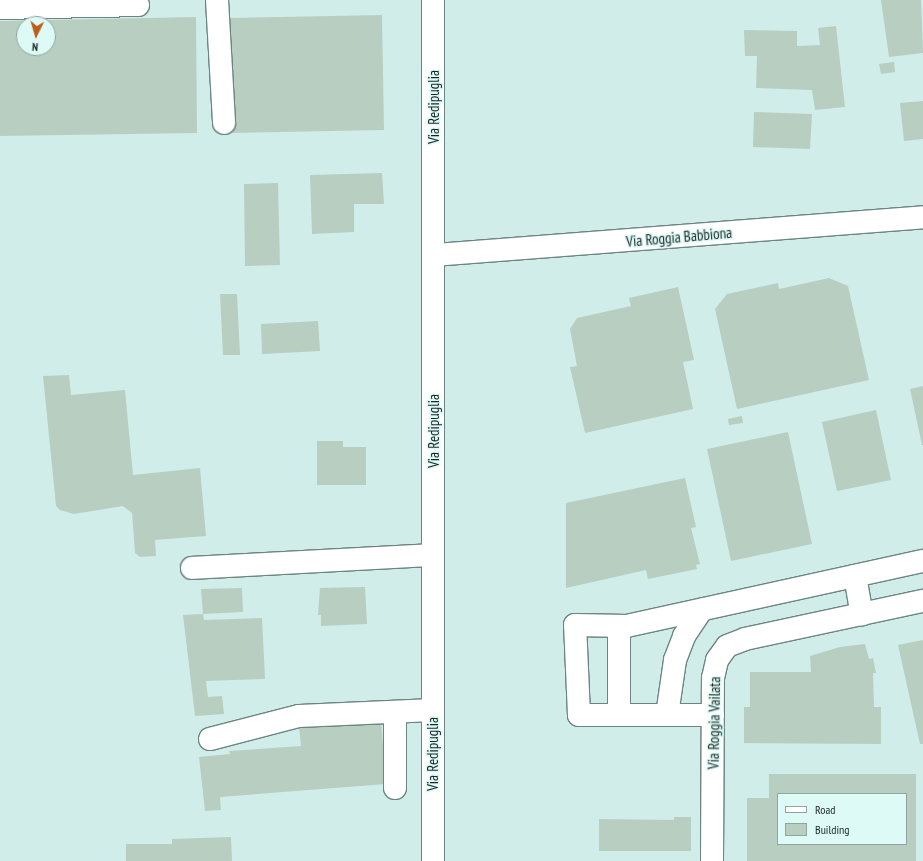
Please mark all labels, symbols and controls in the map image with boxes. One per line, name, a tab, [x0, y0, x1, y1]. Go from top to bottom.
north arrow	[16, 16, 56, 56]
text: N	[31, 40, 39, 54]
street label: Via Redipuglia	[425, 70, 443, 144]
street label: Via Roggia Babbiona	[625, 223, 733, 251]
street label: Via Redipuglia	[425, 394, 443, 468]
street label: Via Roggia Vailata	[704, 676, 724, 770]
street label: Via Redipuglia	[424, 717, 442, 791]
legend	[777, 793, 907, 845]
text: Road	[815, 802, 835, 817]
text: Building	[815, 822, 850, 837]

